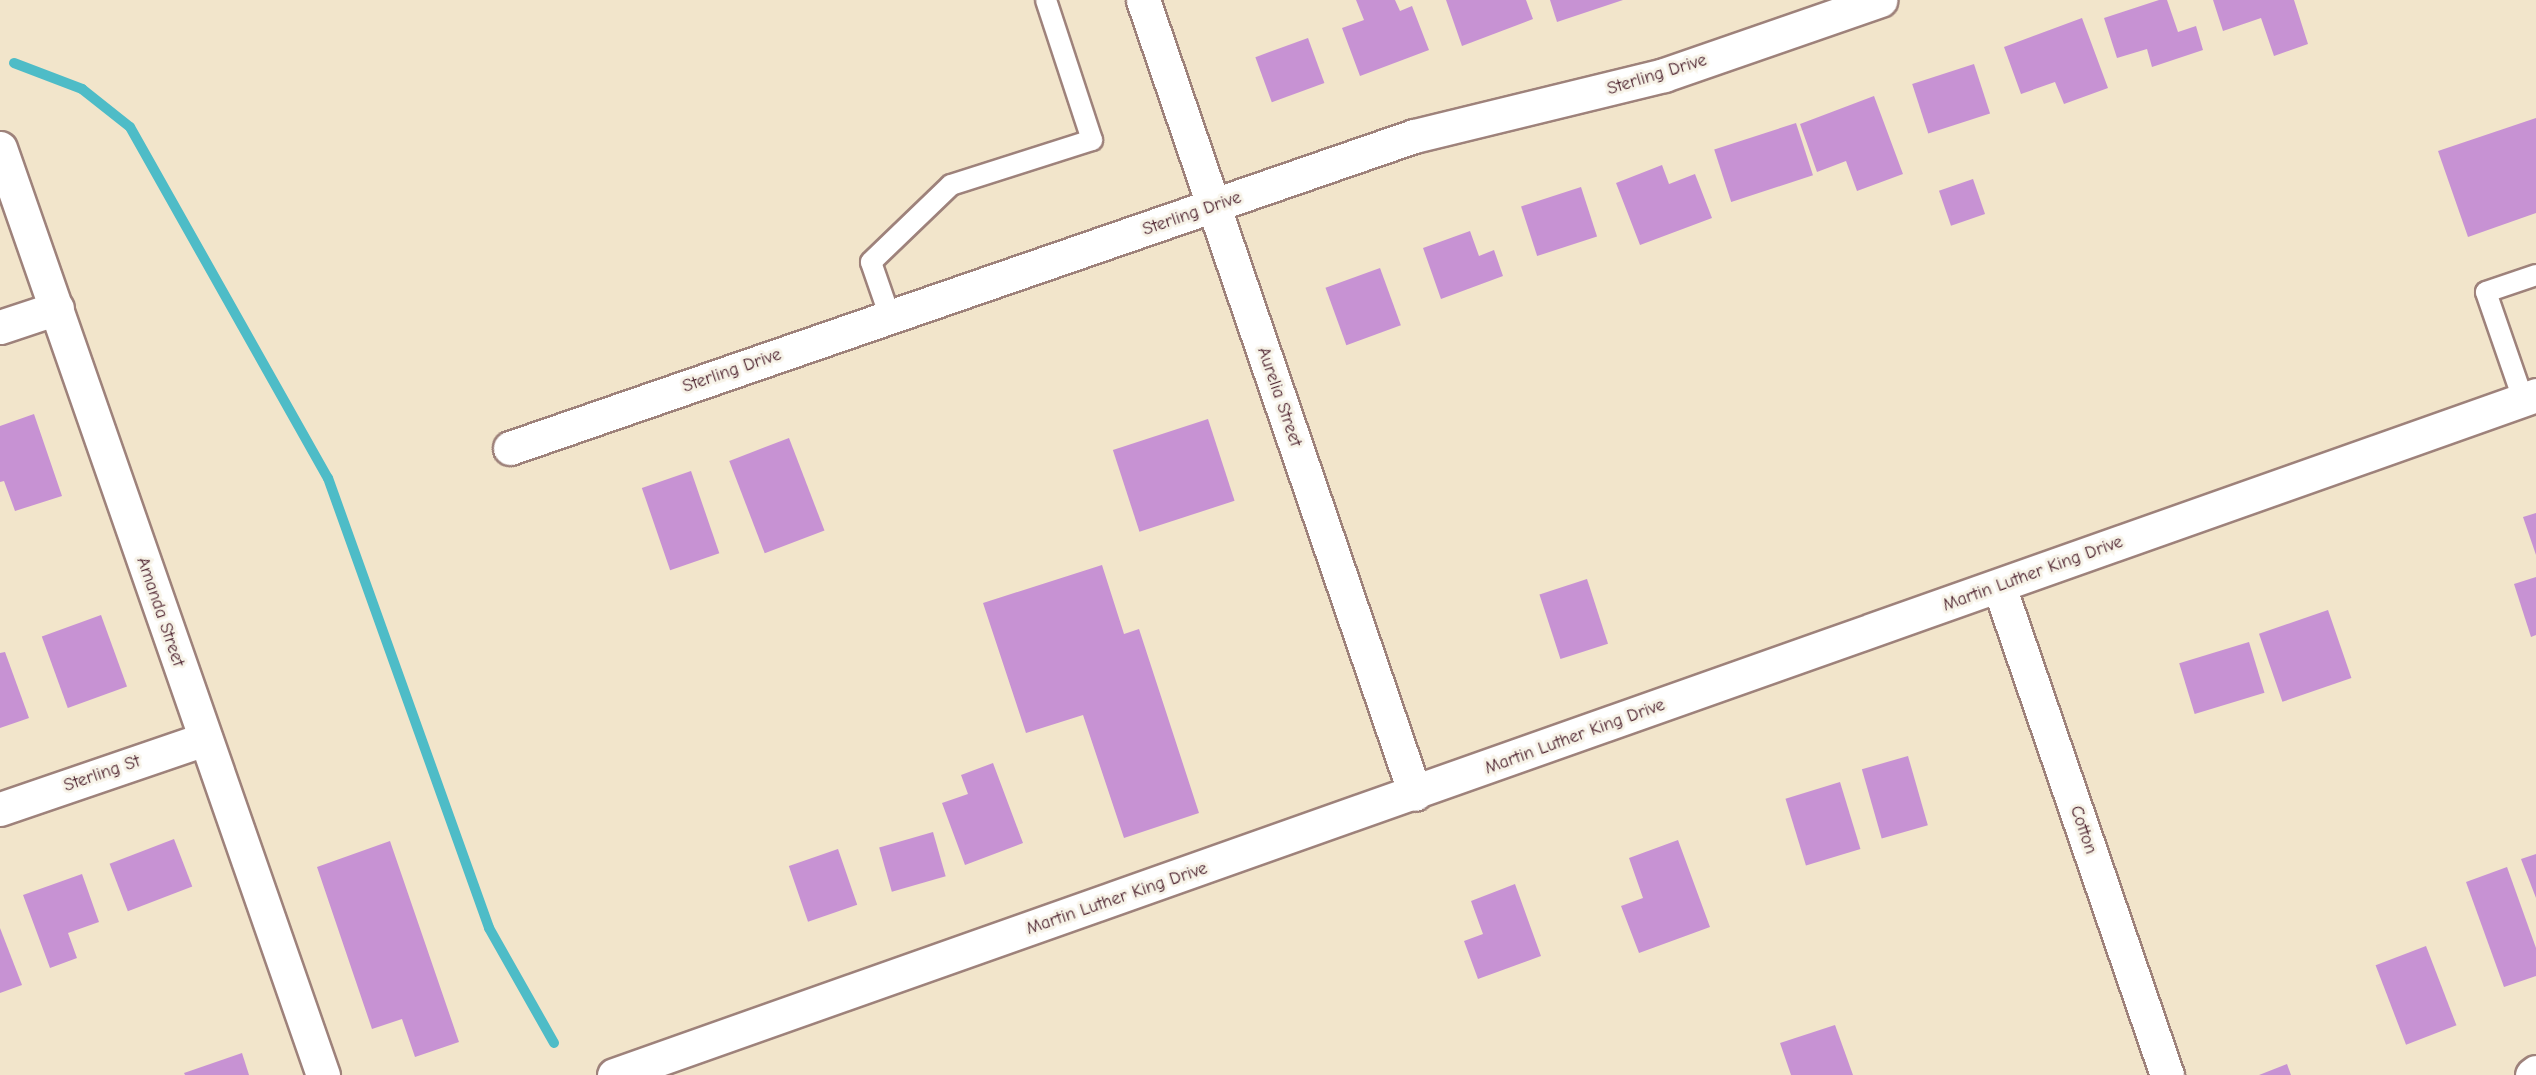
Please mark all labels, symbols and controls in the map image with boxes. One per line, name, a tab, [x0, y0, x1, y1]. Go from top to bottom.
street label: Sterling Drive	[1605, 50, 1709, 100]
street label: Sterling Drive	[1140, 187, 1244, 241]
street label: Sterling Drive	[680, 344, 784, 398]
street label: Aurelia Street	[1252, 344, 1306, 450]
street label: Martin Luther King Drive	[1940, 531, 2126, 617]
street label: Amanda Street	[131, 554, 189, 670]
street label: Martin Luther King Drive	[1482, 694, 1668, 780]
street label: Sterling St	[61, 751, 143, 797]
street label: Cotton	[2065, 803, 2101, 857]
street label: Martin Luther King Drive	[1024, 858, 1210, 940]

